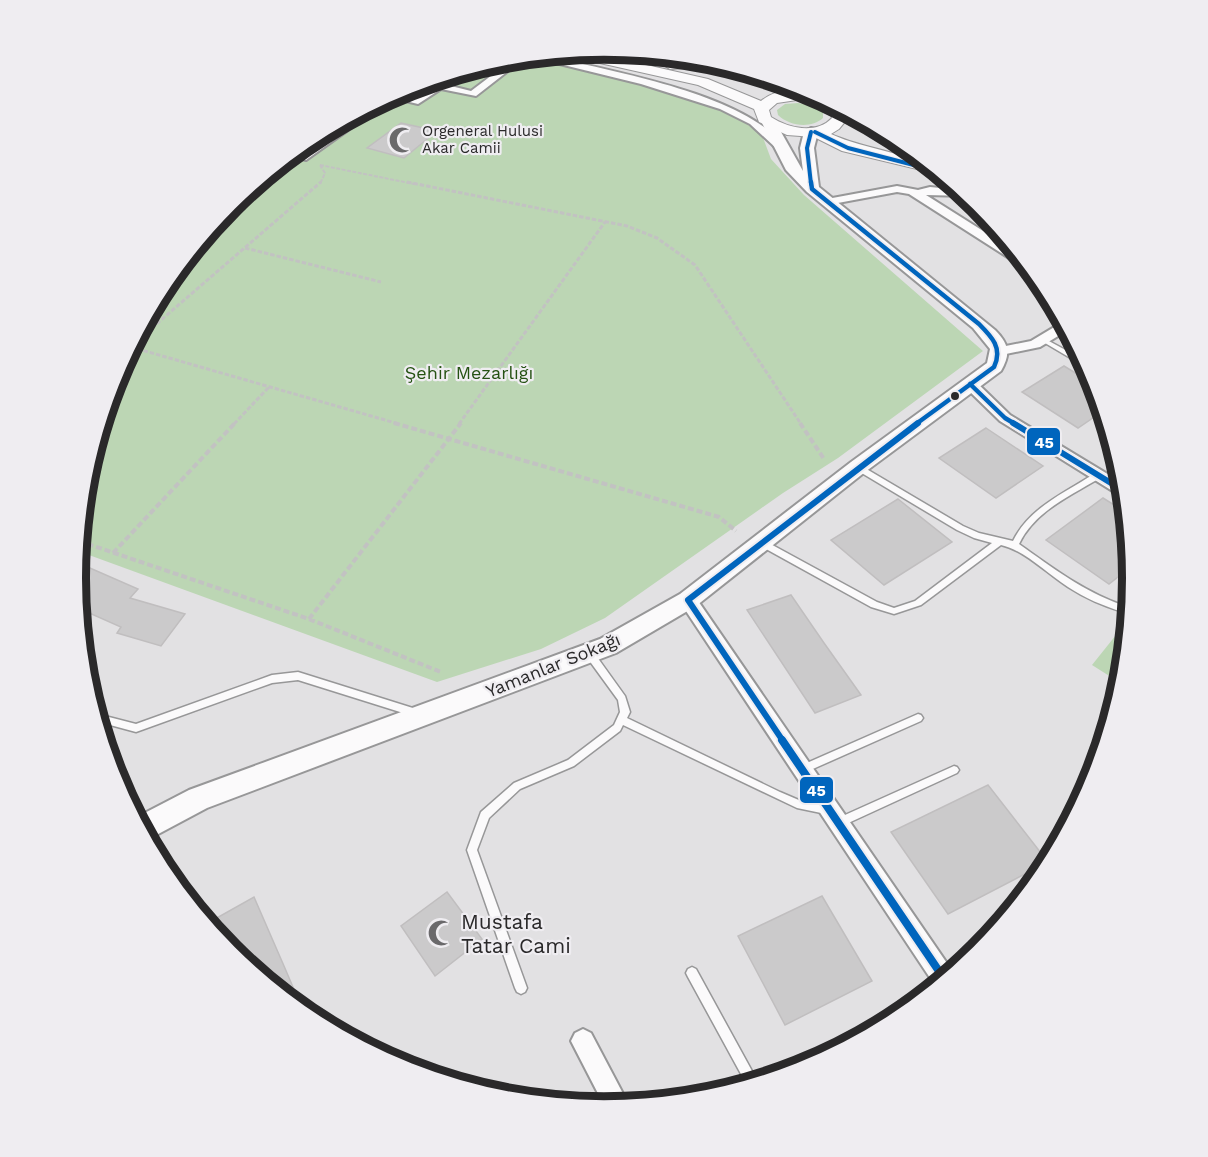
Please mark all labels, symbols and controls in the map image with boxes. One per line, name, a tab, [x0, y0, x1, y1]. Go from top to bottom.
place label: Orgeneral Hulusi Akar Camii	[422, 122, 543, 157]
mosque icon: Orgeneral Hulusi Akar Camii	[387, 125, 417, 155]
park label: Şehir Mezarlığı	[405, 362, 533, 383]
unlabelled marker	[949, 390, 961, 402]
line badge: 45	[1026, 427, 1061, 456]
text: 45	[1034, 433, 1054, 452]
street label: Yamanlar Sokağı	[483, 628, 623, 702]
line badge: 45	[799, 776, 834, 804]
text: 45	[806, 781, 826, 800]
place label: Mustafa Tatar Cami	[461, 909, 571, 958]
mosque icon: Mustafa Tatar Cami	[426, 918, 456, 948]

